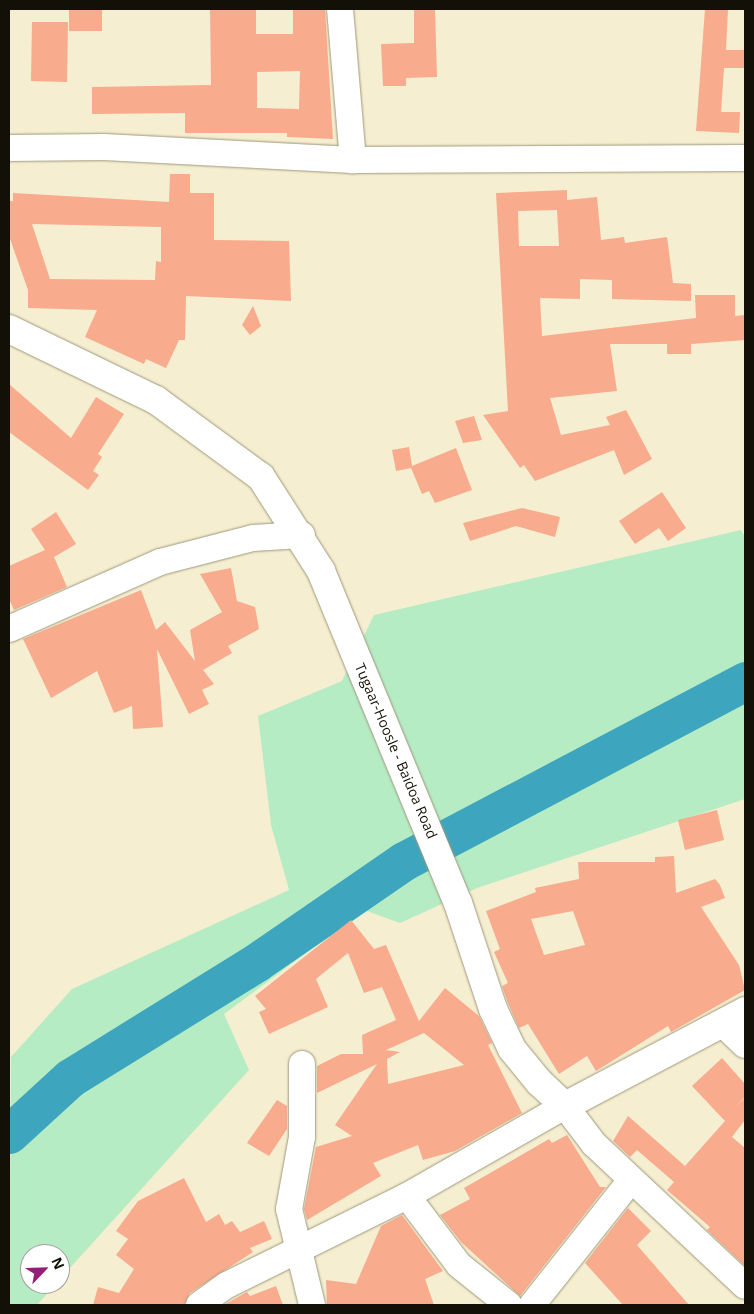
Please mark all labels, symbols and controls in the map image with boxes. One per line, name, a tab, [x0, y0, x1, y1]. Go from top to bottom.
street label: Tugaar-Hoosle - Baidoa Road	[351, 661, 441, 841]
north arrow	[20, 1244, 70, 1294]
text: N	[47, 1254, 69, 1272]

